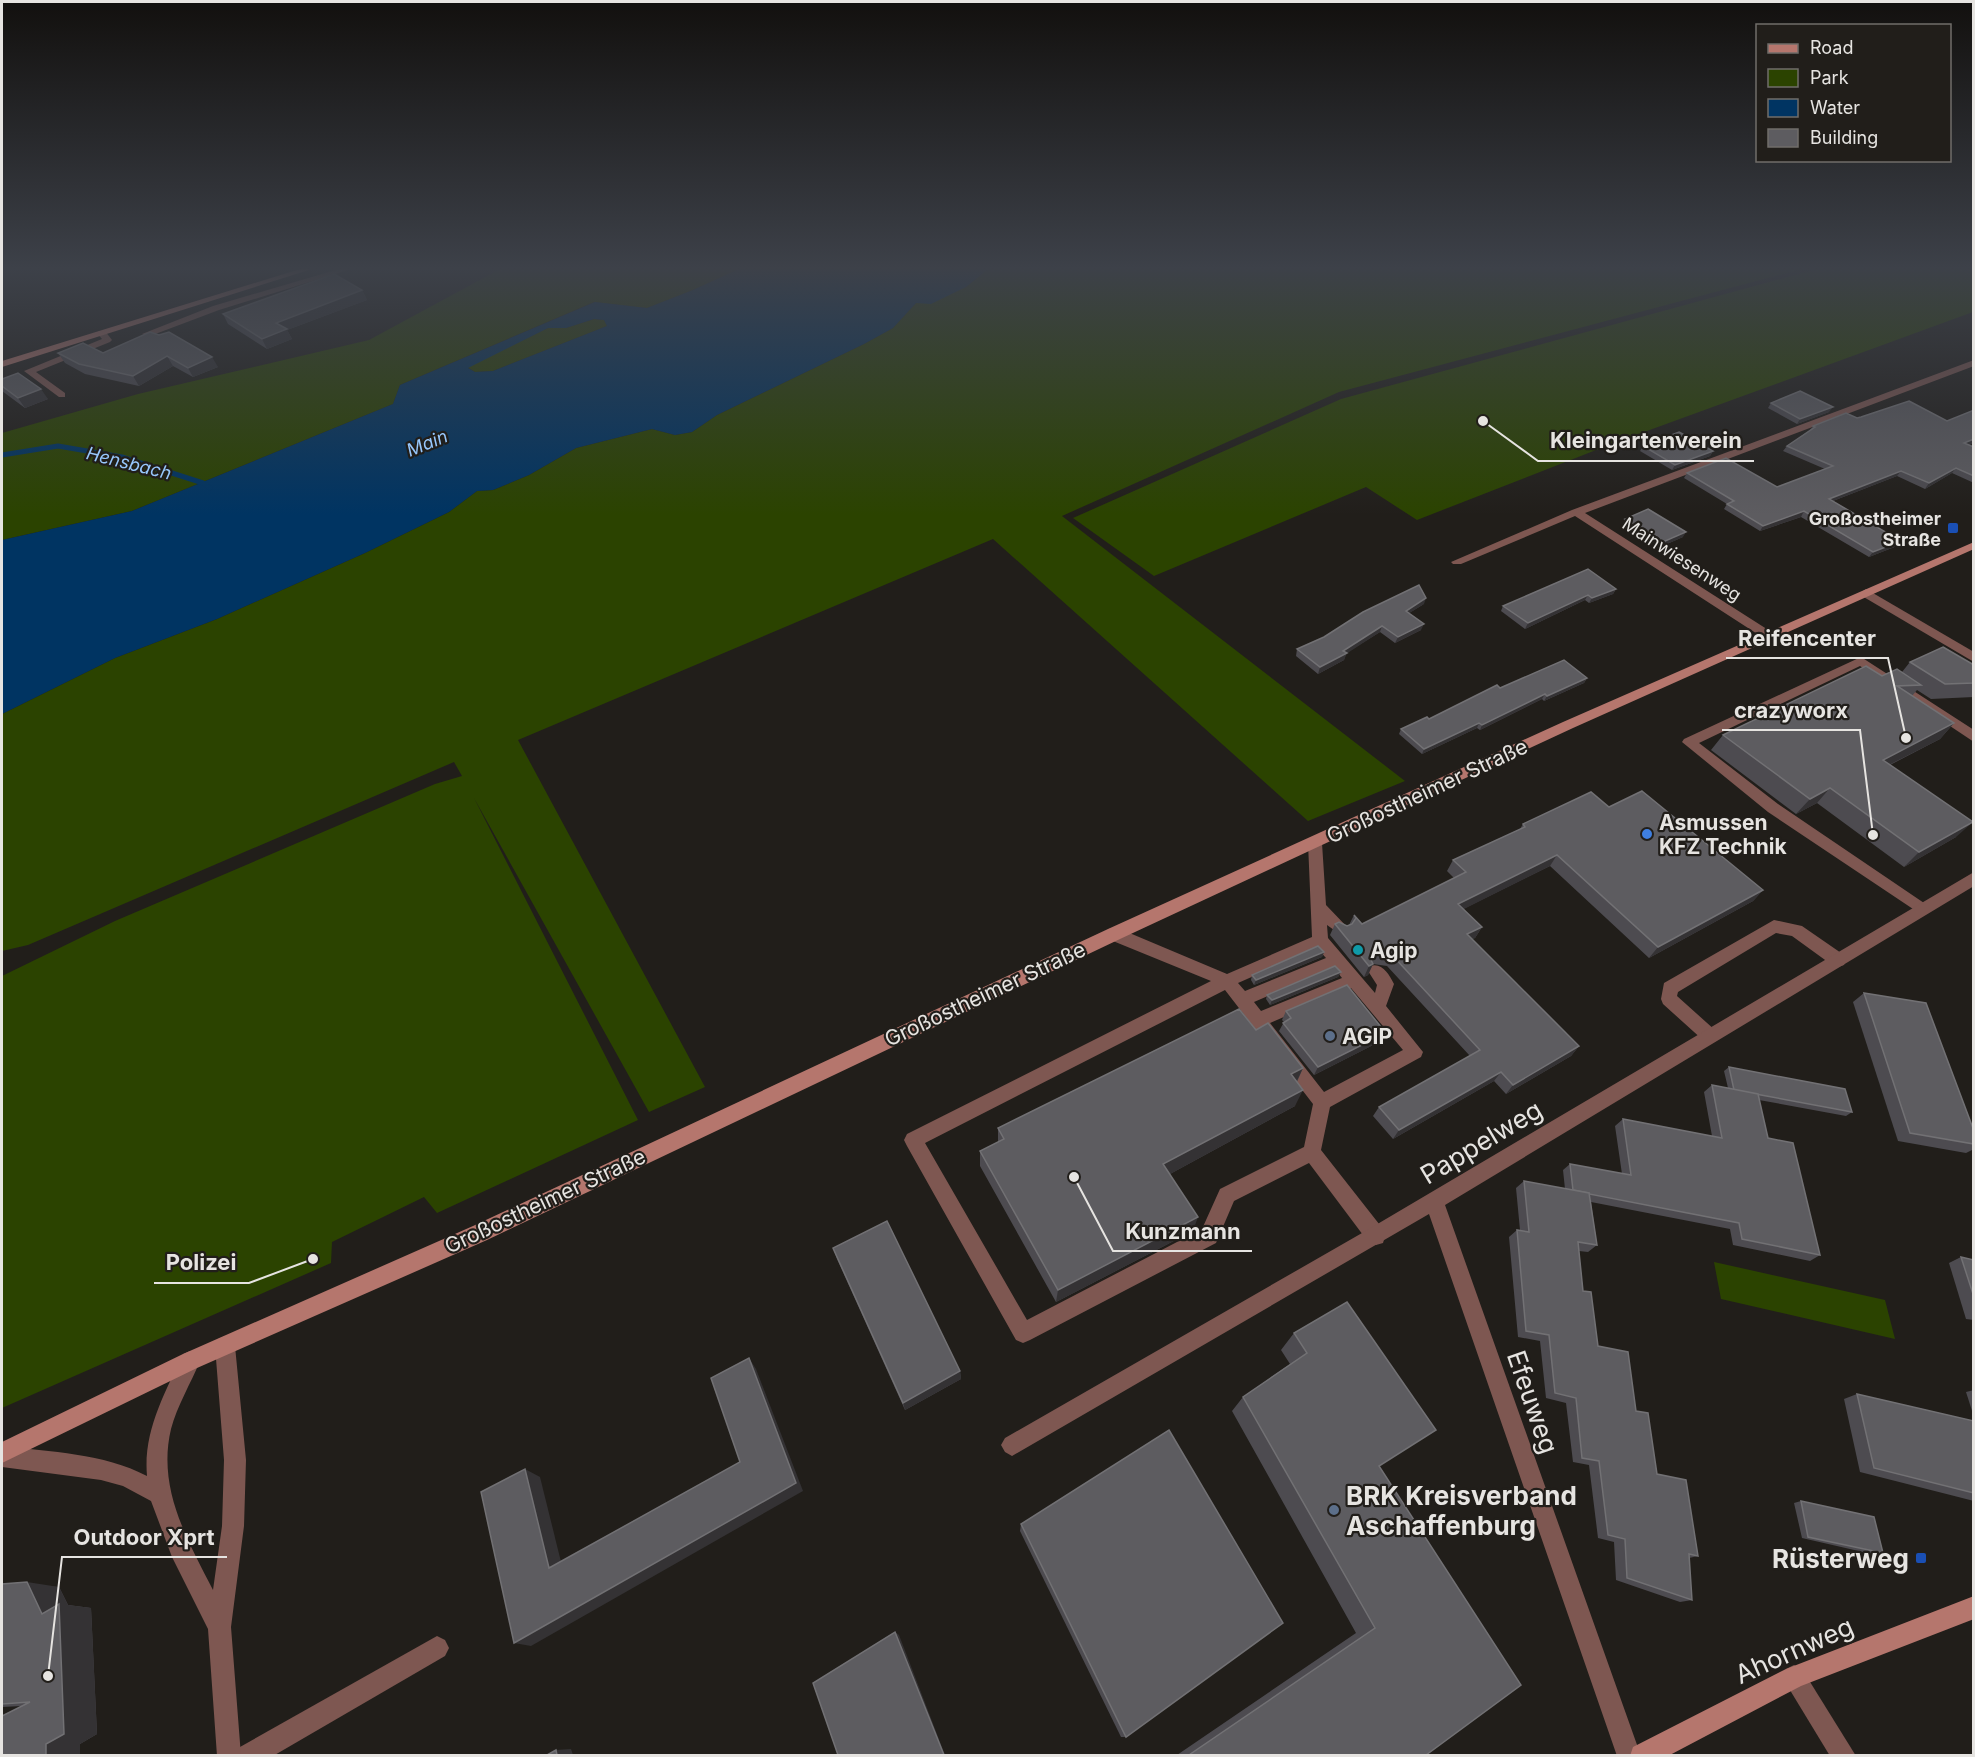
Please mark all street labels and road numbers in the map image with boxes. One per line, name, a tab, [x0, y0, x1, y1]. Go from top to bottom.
street label: Mainwiesenweg	[1619, 513, 1745, 605]
street label: Großostheimer Straße	[1323, 733, 1531, 849]
street label: Großostheimer Straße	[881, 936, 1089, 1052]
street label: Pappelweg	[1415, 1094, 1547, 1190]
street label: Großostheimer Straße	[441, 1143, 649, 1259]
street label: Efeuweg	[1501, 1346, 1565, 1458]
street label: Ahornweg	[1730, 1610, 1858, 1690]

